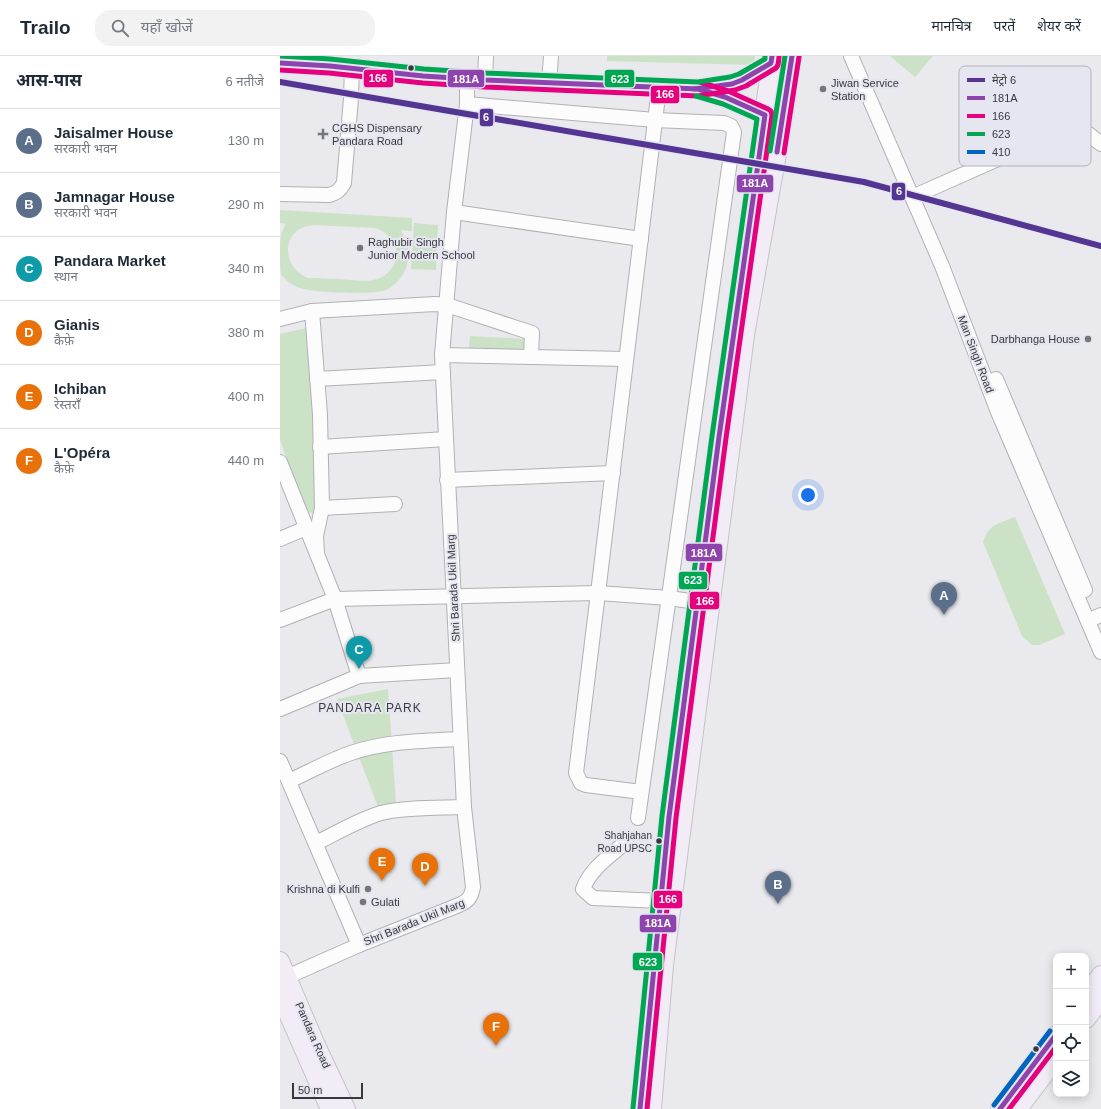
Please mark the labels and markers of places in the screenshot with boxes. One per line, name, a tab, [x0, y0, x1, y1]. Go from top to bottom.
unlabelled marker	[406, 63, 416, 73]
place label: Jiwan Service Station	[831, 77, 899, 102]
marker: Jiwan Service Station	[818, 84, 828, 94]
place label: CGHS Dispensary Pandara Road	[332, 122, 422, 147]
marker: CGHS Dispensary Pandara Road	[317, 128, 329, 140]
place label: Raghubir Singh Junior Modern School	[368, 236, 475, 261]
marker: Raghubir Singh Junior Modern School	[355, 243, 365, 253]
place label: Darbhanga House	[991, 333, 1080, 345]
marker: Darbhanga House	[1083, 334, 1093, 344]
pin: A	[931, 582, 957, 615]
pin: C	[346, 636, 372, 669]
place label: Shahjahan Road UPSC	[598, 830, 652, 854]
marker: Shahjahan Road UPSC	[654, 836, 664, 846]
pin: E	[369, 848, 395, 881]
pin: D	[412, 853, 438, 886]
pin: B	[765, 871, 791, 904]
place label: Krishna di Kulfi	[287, 883, 360, 895]
marker: Krishna di Kulfi	[363, 884, 373, 894]
place label: Gulati	[371, 896, 400, 908]
marker: Gulati	[358, 897, 368, 907]
pin: F	[483, 1013, 509, 1046]
unlabelled marker	[1031, 1044, 1041, 1054]

